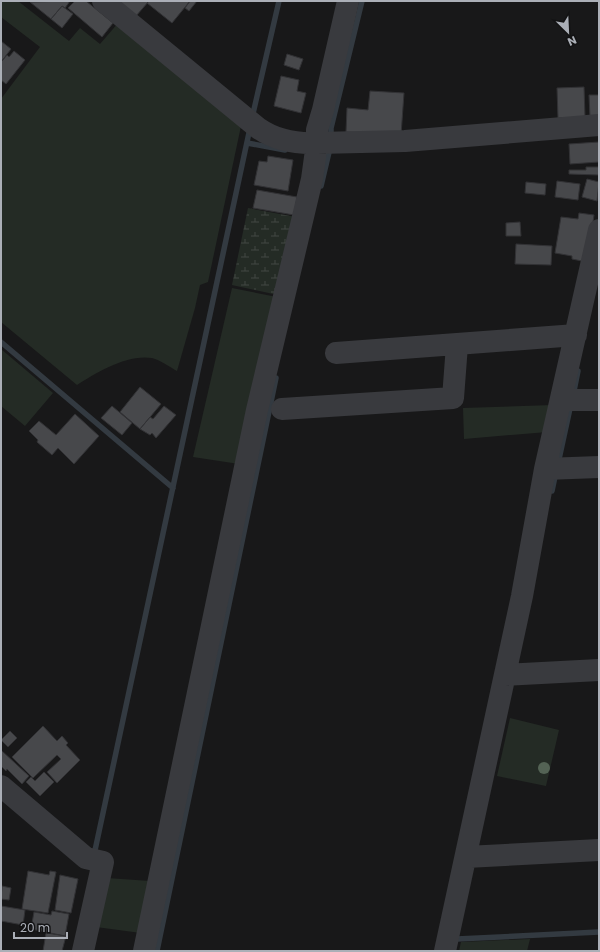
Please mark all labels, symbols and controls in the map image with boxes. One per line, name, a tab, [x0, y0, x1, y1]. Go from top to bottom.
north arrow	[548, 12, 588, 52]
text: N	[565, 32, 579, 50]
scale bar	[14, 914, 67, 940]
text: 20 m	[20, 919, 50, 936]

